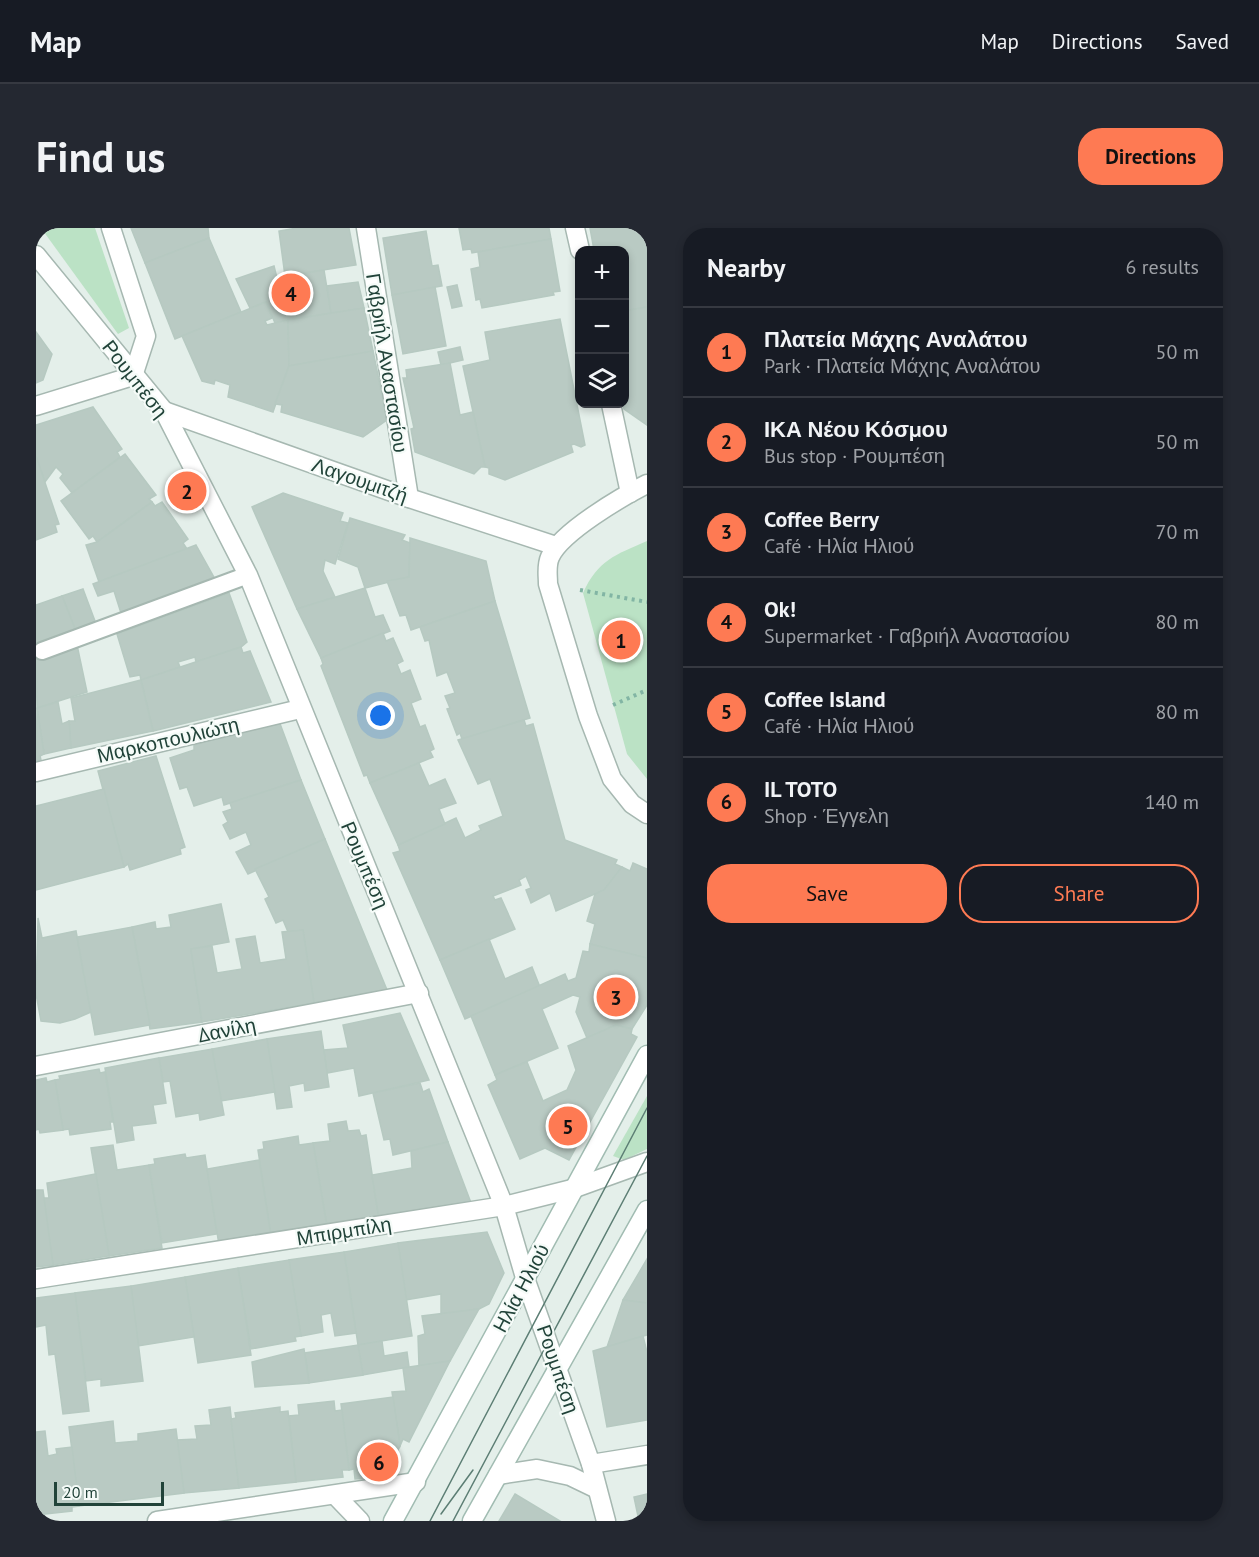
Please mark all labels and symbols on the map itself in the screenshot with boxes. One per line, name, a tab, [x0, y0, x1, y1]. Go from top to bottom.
pin: 4	[272, 270, 310, 316]
street label: Γαβριήλ Αναστασίου	[360, 271, 414, 455]
street label: Ρουμπέση	[96, 335, 174, 423]
street label: Λαγουμιτζή	[309, 451, 411, 509]
pin: 2	[168, 468, 206, 514]
pin: 1	[602, 618, 640, 662]
your location	[366, 701, 395, 730]
street label: Μαρκοπουλιώτη	[95, 711, 241, 769]
street label: Ρουμπέση	[335, 818, 395, 912]
pin: 3	[596, 974, 636, 1020]
street label: Δανίλη	[196, 1012, 258, 1048]
pin: 5	[548, 1104, 588, 1148]
street label: Μπιρμπίλη	[295, 1211, 393, 1251]
street label: Ηλία Ηλιού	[487, 1239, 555, 1337]
street label: Ρουμπέση	[531, 1321, 585, 1417]
pin: 6	[360, 1440, 398, 1484]
scale bar	[54, 1479, 164, 1506]

